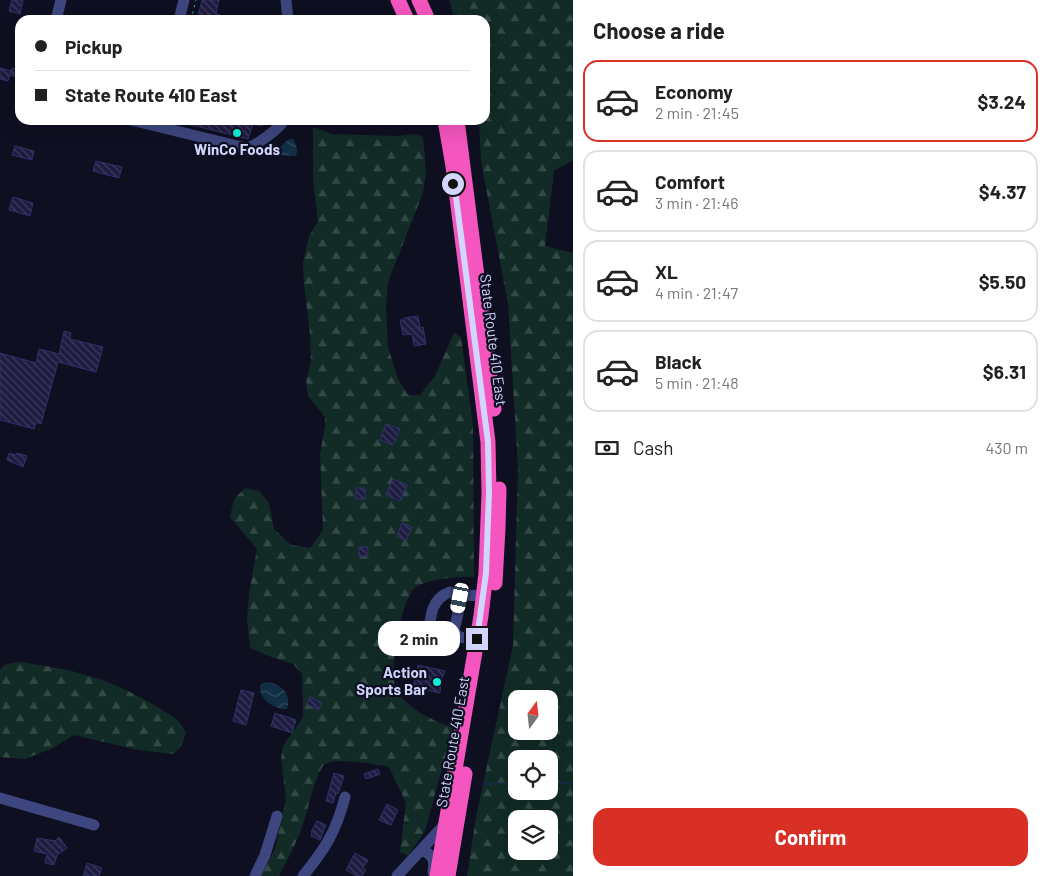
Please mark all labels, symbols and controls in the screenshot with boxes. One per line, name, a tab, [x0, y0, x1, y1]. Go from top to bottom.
text: Choose a ride	[593, 17, 725, 43]
text: Pickup	[65, 35, 123, 58]
icon: car	[595, 79, 640, 124]
text: Economy	[655, 80, 733, 103]
text: State Route 410 East	[65, 83, 237, 106]
text: $3.24	[978, 90, 1026, 113]
text: 2 min · 21:45	[655, 103, 739, 122]
marker: WinCo Foods	[231, 127, 243, 139]
place label: WinCo Foods	[194, 140, 280, 158]
icon: car	[595, 169, 640, 214]
text: Comfort	[655, 170, 725, 193]
route start	[442, 173, 464, 195]
text: $4.37	[979, 180, 1026, 203]
text: 3 min · 21:46	[655, 193, 739, 212]
icon: car	[595, 259, 640, 304]
text: XL	[655, 260, 678, 283]
text: $5.50	[979, 270, 1026, 293]
street label: State Route 410 East	[477, 273, 511, 407]
text: 4 min · 21:47	[655, 283, 738, 302]
icon: car	[595, 349, 640, 394]
text: Black	[655, 350, 702, 373]
text: $6.31	[983, 360, 1026, 383]
text: 5 min · 21:48	[655, 373, 739, 392]
icon: cash	[593, 434, 621, 462]
text: Cash	[633, 436, 674, 459]
text: 430 m	[985, 438, 1028, 457]
car	[449, 582, 470, 614]
callout: 2 min	[377, 622, 460, 656]
route end	[466, 628, 488, 650]
text: 2 min	[400, 629, 438, 648]
place label: Action Sports Bar	[356, 663, 427, 698]
street label: State Route 410 East	[432, 675, 472, 809]
marker: Action Sports Bar	[431, 676, 443, 688]
north arrow	[508, 690, 558, 740]
map controls	[508, 690, 558, 860]
button: locate	[508, 750, 558, 800]
button: Confirm	[593, 808, 1028, 866]
button: layers	[508, 810, 558, 860]

